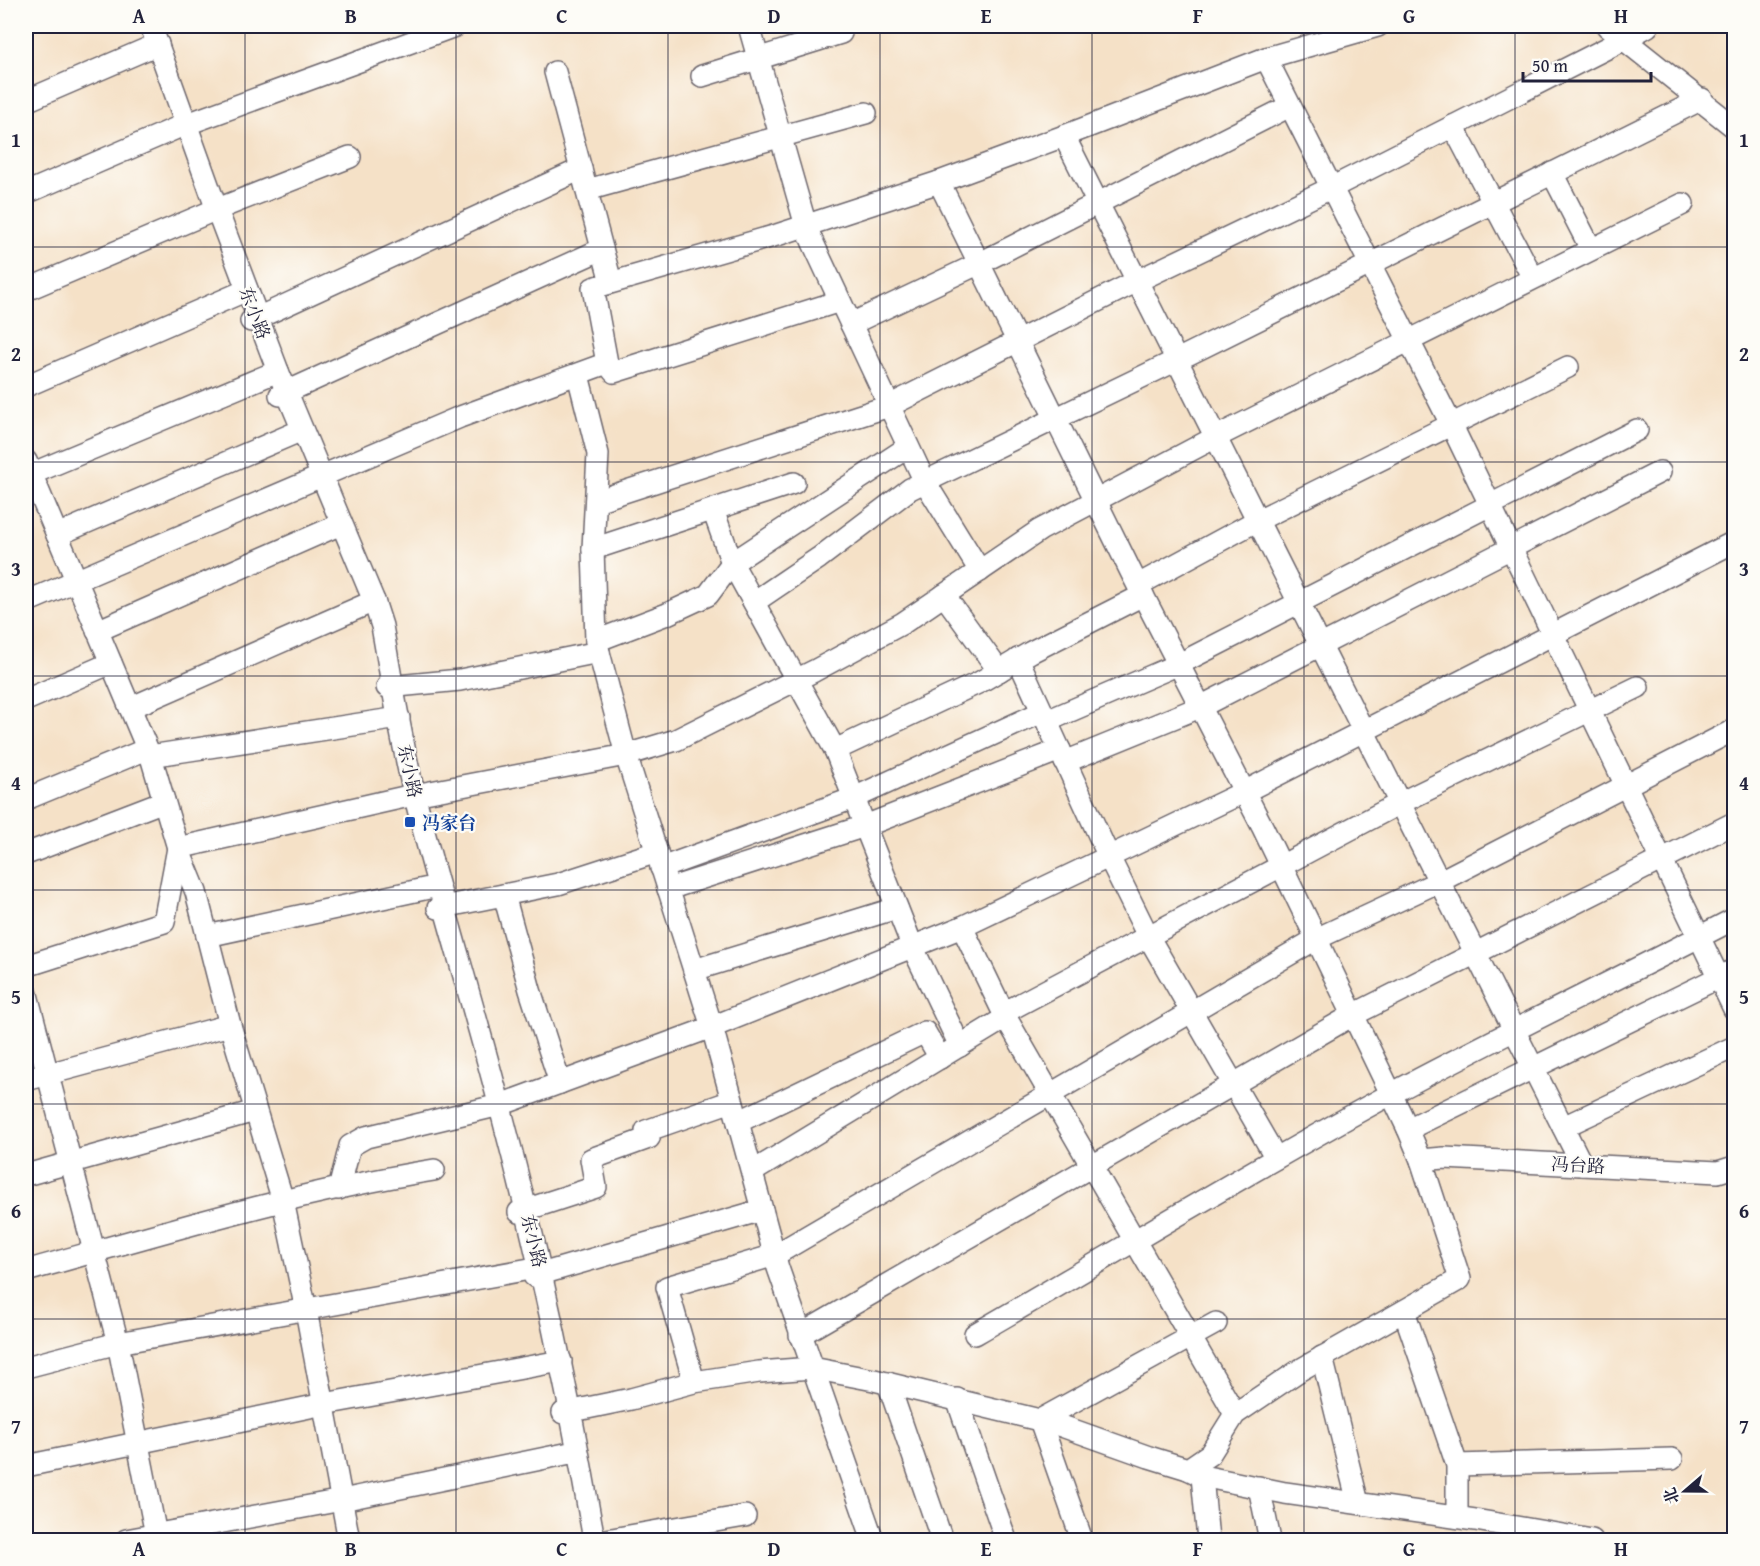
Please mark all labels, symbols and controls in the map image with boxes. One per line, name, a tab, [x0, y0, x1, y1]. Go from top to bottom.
text: A	[133, 1, 146, 30]
text: B	[345, 1, 357, 30]
text: C	[556, 1, 568, 30]
text: D	[767, 1, 781, 30]
text: E	[981, 1, 992, 30]
text: F	[1193, 1, 1203, 30]
text: G	[1403, 1, 1415, 30]
text: H	[1614, 1, 1628, 30]
scale bar	[1523, 45, 1650, 83]
text: 50 m	[1532, 52, 1568, 79]
text: 1	[11, 125, 21, 154]
text: 1	[1739, 125, 1749, 154]
street label: 东小路	[233, 283, 277, 343]
text: 2	[11, 339, 21, 368]
text: 2	[1739, 339, 1749, 368]
text: 3	[11, 554, 21, 583]
text: 3	[1739, 554, 1749, 583]
street label: 东小路	[391, 742, 429, 800]
text: 4	[11, 768, 21, 797]
text: 4	[1739, 768, 1749, 797]
place label: 冯家台	[422, 809, 476, 836]
marker: 冯家台	[403, 815, 417, 829]
text: 5	[11, 982, 21, 1011]
text: 5	[1739, 982, 1749, 1011]
street label: 冯台路	[1550, 1150, 1606, 1180]
text: 6	[11, 1196, 21, 1225]
text: 6	[1739, 1196, 1749, 1225]
street label: 东小路	[514, 1212, 554, 1270]
text: 7	[11, 1411, 21, 1440]
text: 7	[1739, 1411, 1749, 1440]
north arrow	[1655, 1461, 1715, 1521]
text: 北	[1657, 1485, 1685, 1508]
text: A	[133, 1534, 146, 1563]
text: B	[345, 1534, 357, 1563]
text: C	[556, 1534, 568, 1563]
text: D	[767, 1534, 781, 1563]
text: E	[981, 1534, 992, 1563]
text: F	[1193, 1534, 1203, 1563]
text: G	[1403, 1534, 1415, 1563]
text: H	[1614, 1534, 1628, 1563]

